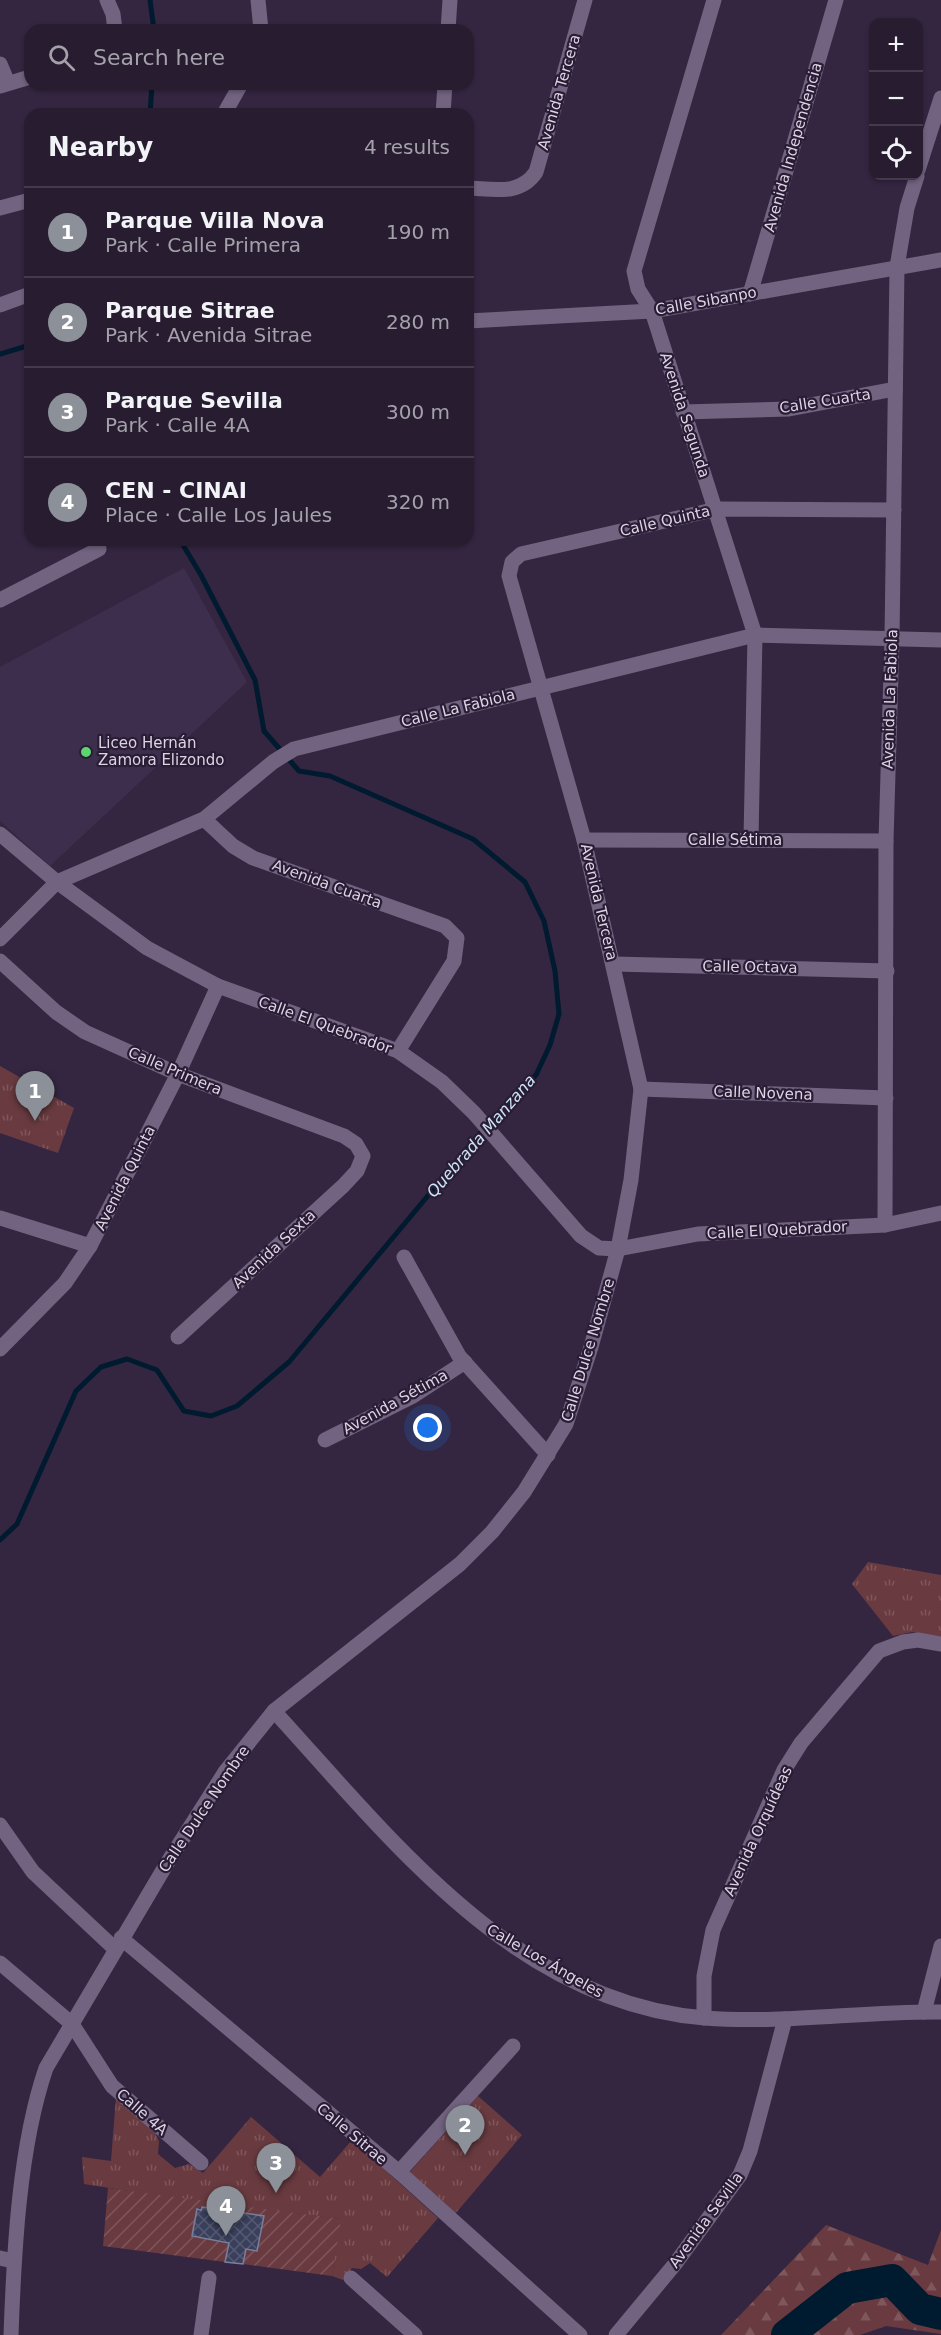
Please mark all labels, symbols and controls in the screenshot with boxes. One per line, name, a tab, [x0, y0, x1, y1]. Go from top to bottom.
map controls	[869, 18, 923, 180]
button: +	[869, 18, 923, 72]
search box	[24, 24, 474, 90]
street label: Avenida Tercera	[534, 32, 584, 152]
icon: search	[45, 41, 78, 74]
text: Search here	[93, 45, 225, 70]
street label: Avenida Independencia	[760, 60, 826, 234]
button: −	[869, 72, 923, 126]
button: locate	[869, 126, 923, 180]
text: Nearby	[48, 132, 153, 162]
text: 4 results	[364, 135, 450, 159]
text: Parque Villa Nova	[105, 208, 325, 233]
text: 1	[61, 220, 74, 244]
text: 190 m	[386, 220, 450, 244]
text: Park · Calle Primera	[105, 233, 301, 257]
street label: Calle Sibanpo	[654, 283, 758, 319]
text: Parque Sitrae	[105, 298, 275, 323]
text: 2	[61, 310, 74, 334]
text: 280 m	[386, 310, 450, 334]
text: Park · Avenida Sitrae	[105, 323, 312, 347]
street label: Avenida Segunda	[656, 350, 714, 480]
street label: Calle Cuarta	[778, 385, 872, 417]
text: Parque Sevilla	[105, 388, 283, 413]
text: 3	[61, 400, 74, 424]
text: 300 m	[386, 400, 450, 424]
text: Park · Calle 4A	[105, 413, 250, 437]
text: CEN - CINAI	[105, 478, 247, 503]
text: 4	[61, 490, 74, 514]
text: 320 m	[386, 490, 450, 514]
street label: Calle Quinta	[618, 502, 712, 540]
text: Place · Calle Los Jaules	[105, 503, 332, 527]
street label: Avenida La Fabiola	[879, 629, 901, 769]
street label: Calle La Fabiola	[399, 685, 517, 731]
place label: Liceo Hernán Zamora Elizondo	[98, 734, 224, 769]
marker: Liceo Hernán Zamora Elizondo	[79, 745, 93, 759]
street label: Calle Sétima	[688, 831, 782, 849]
street label: Avenida Tercera	[577, 842, 621, 962]
street label: Avenida Cuarta	[270, 856, 384, 912]
street label: Calle Octava	[702, 957, 798, 977]
street label: Calle El Quebrador	[256, 992, 395, 1058]
street label: Calle Primera	[125, 1043, 225, 1099]
water label: Quebrada Manzana	[423, 1071, 539, 1201]
pin: 1	[15, 1072, 54, 1121]
street label: Calle Novena	[713, 1082, 813, 1104]
street label: Avenida Quinta	[91, 1123, 159, 1233]
street label: Avenida Sexta	[229, 1206, 319, 1292]
street label: Calle El Quebrador	[706, 1217, 849, 1243]
street label: Calle Dulce Nombre	[558, 1276, 618, 1424]
street label: Avenida Sétima	[339, 1366, 451, 1438]
your location	[413, 1413, 442, 1442]
street label: Calle Dulce Nombre	[155, 1742, 253, 1876]
street label: Avenida Orquídeas	[720, 1763, 796, 1899]
street label: Calle Los Ángeles	[484, 1919, 607, 2002]
street label: Calle 4A	[113, 2085, 172, 2140]
street label: Calle Sitrae	[313, 2099, 391, 2169]
pin: 2	[446, 2106, 484, 2155]
pin: 3	[256, 2144, 296, 2193]
street label: Avenida Sevilla	[665, 2169, 747, 2271]
pin: 4	[206, 2186, 246, 2236]

